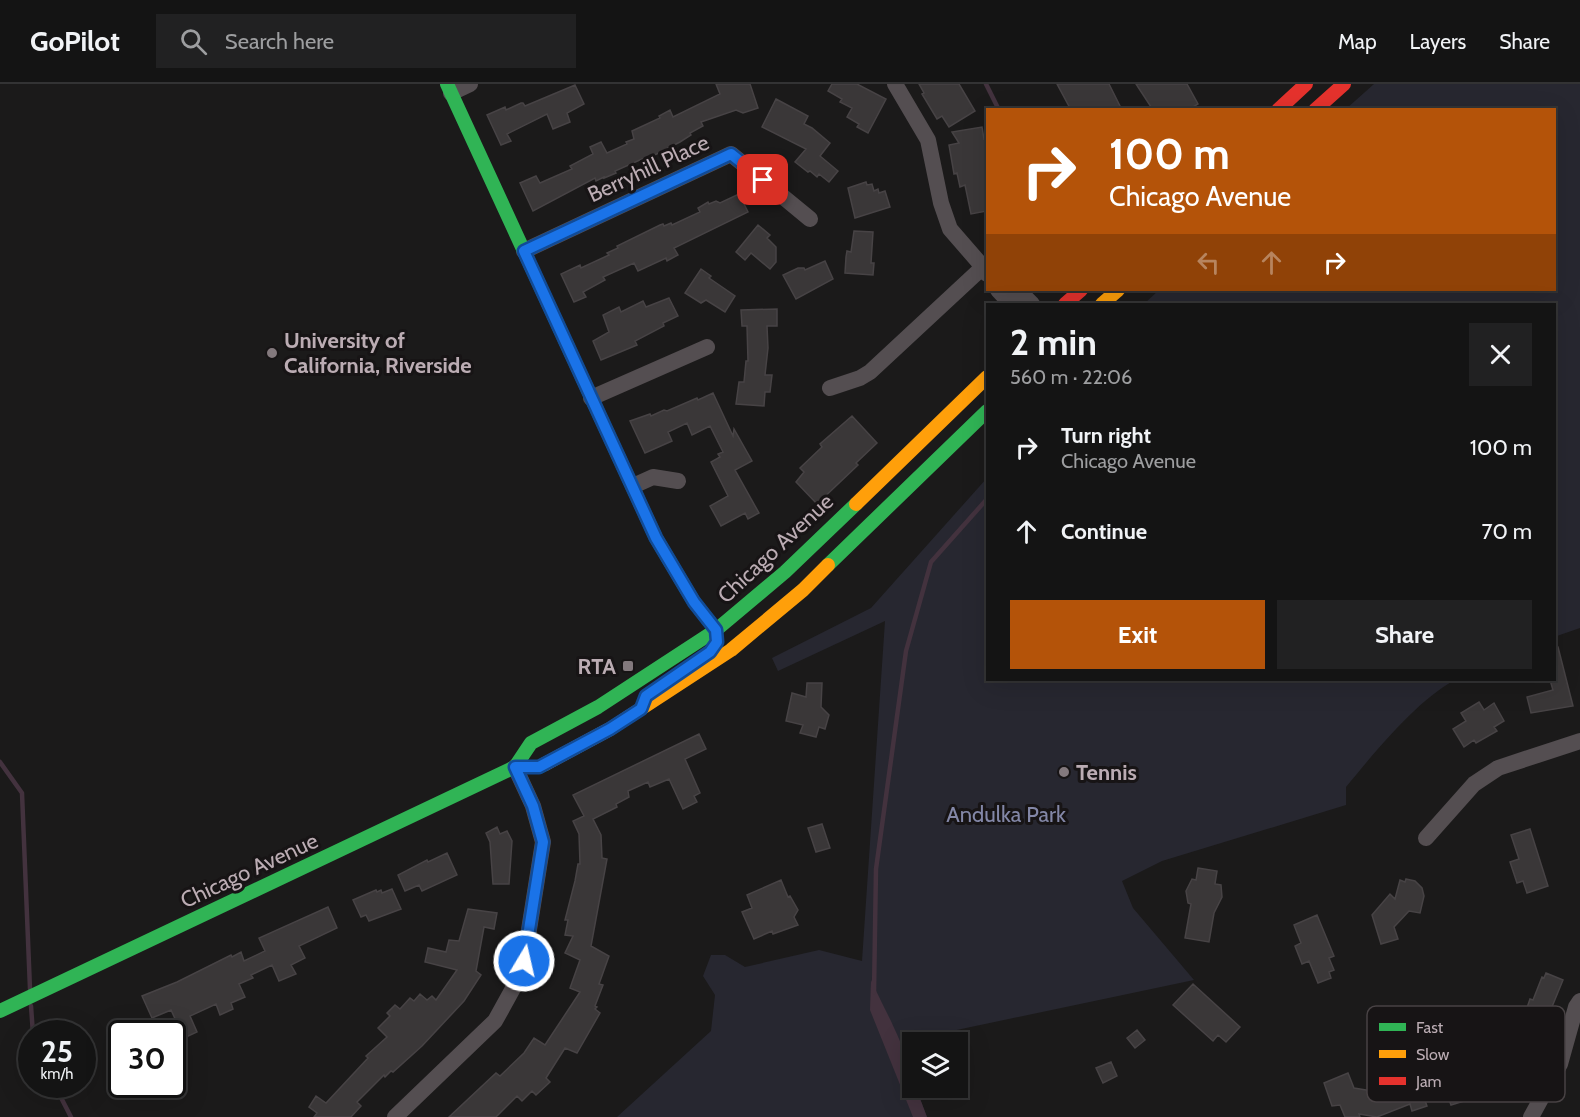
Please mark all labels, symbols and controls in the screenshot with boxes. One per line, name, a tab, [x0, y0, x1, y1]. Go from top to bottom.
search box	[156, 14, 576, 68]
text: GoPilot	[30, 24, 120, 58]
icon: search	[177, 25, 210, 58]
text: Search here	[225, 28, 334, 55]
text: Map	[1338, 29, 1377, 54]
text: Layers	[1410, 29, 1466, 54]
text: Share	[1499, 29, 1550, 54]
text: 100 m	[1109, 128, 1230, 180]
street label: Berryhill Place	[583, 129, 713, 208]
icon: right	[1010, 132, 1088, 210]
pin	[737, 154, 788, 205]
icon: arrive	[746, 163, 779, 196]
text: Chicago Avenue	[1109, 180, 1291, 213]
icon: left	[1192, 246, 1225, 279]
icon: ahead	[1255, 246, 1288, 279]
icon: right	[1318, 246, 1351, 279]
text: 2 min	[1010, 320, 1097, 364]
button: close	[1469, 323, 1532, 386]
place label: University of California, Riverside	[284, 327, 472, 379]
marker: University of California, Riverside	[265, 346, 279, 360]
text: 560 m · 22:06	[1010, 365, 1132, 389]
text: Turn right	[1061, 422, 1151, 449]
icon: right	[1010, 431, 1043, 464]
text: 100 m	[1470, 434, 1532, 461]
text: Chicago Avenue	[1061, 449, 1196, 473]
street label: Chicago Avenue	[712, 488, 839, 609]
icon: ahead	[1010, 515, 1043, 548]
text: Continue	[1061, 518, 1147, 545]
text: 70 m	[1482, 518, 1532, 545]
button: Exit	[1010, 600, 1265, 669]
button: Share	[1277, 600, 1532, 669]
place label: RTA	[578, 653, 616, 680]
marker: RTA	[621, 659, 635, 673]
place label: Tennis	[1076, 759, 1137, 786]
marker: Tennis	[1057, 765, 1071, 779]
park label: Andulka Park	[946, 801, 1066, 828]
street label: Chicago Avenue	[176, 827, 322, 914]
position arrow	[492, 929, 556, 993]
legend	[1367, 1006, 1565, 1102]
text: Fast	[1416, 1018, 1444, 1037]
speed limit sign: 30	[108, 1020, 186, 1098]
map controls	[902, 1032, 968, 1098]
button: layers	[902, 1032, 968, 1098]
text: 25	[41, 1033, 73, 1070]
text: Slow	[1416, 1045, 1450, 1064]
text: km/h	[41, 1065, 73, 1083]
text: Jam	[1415, 1072, 1442, 1091]

